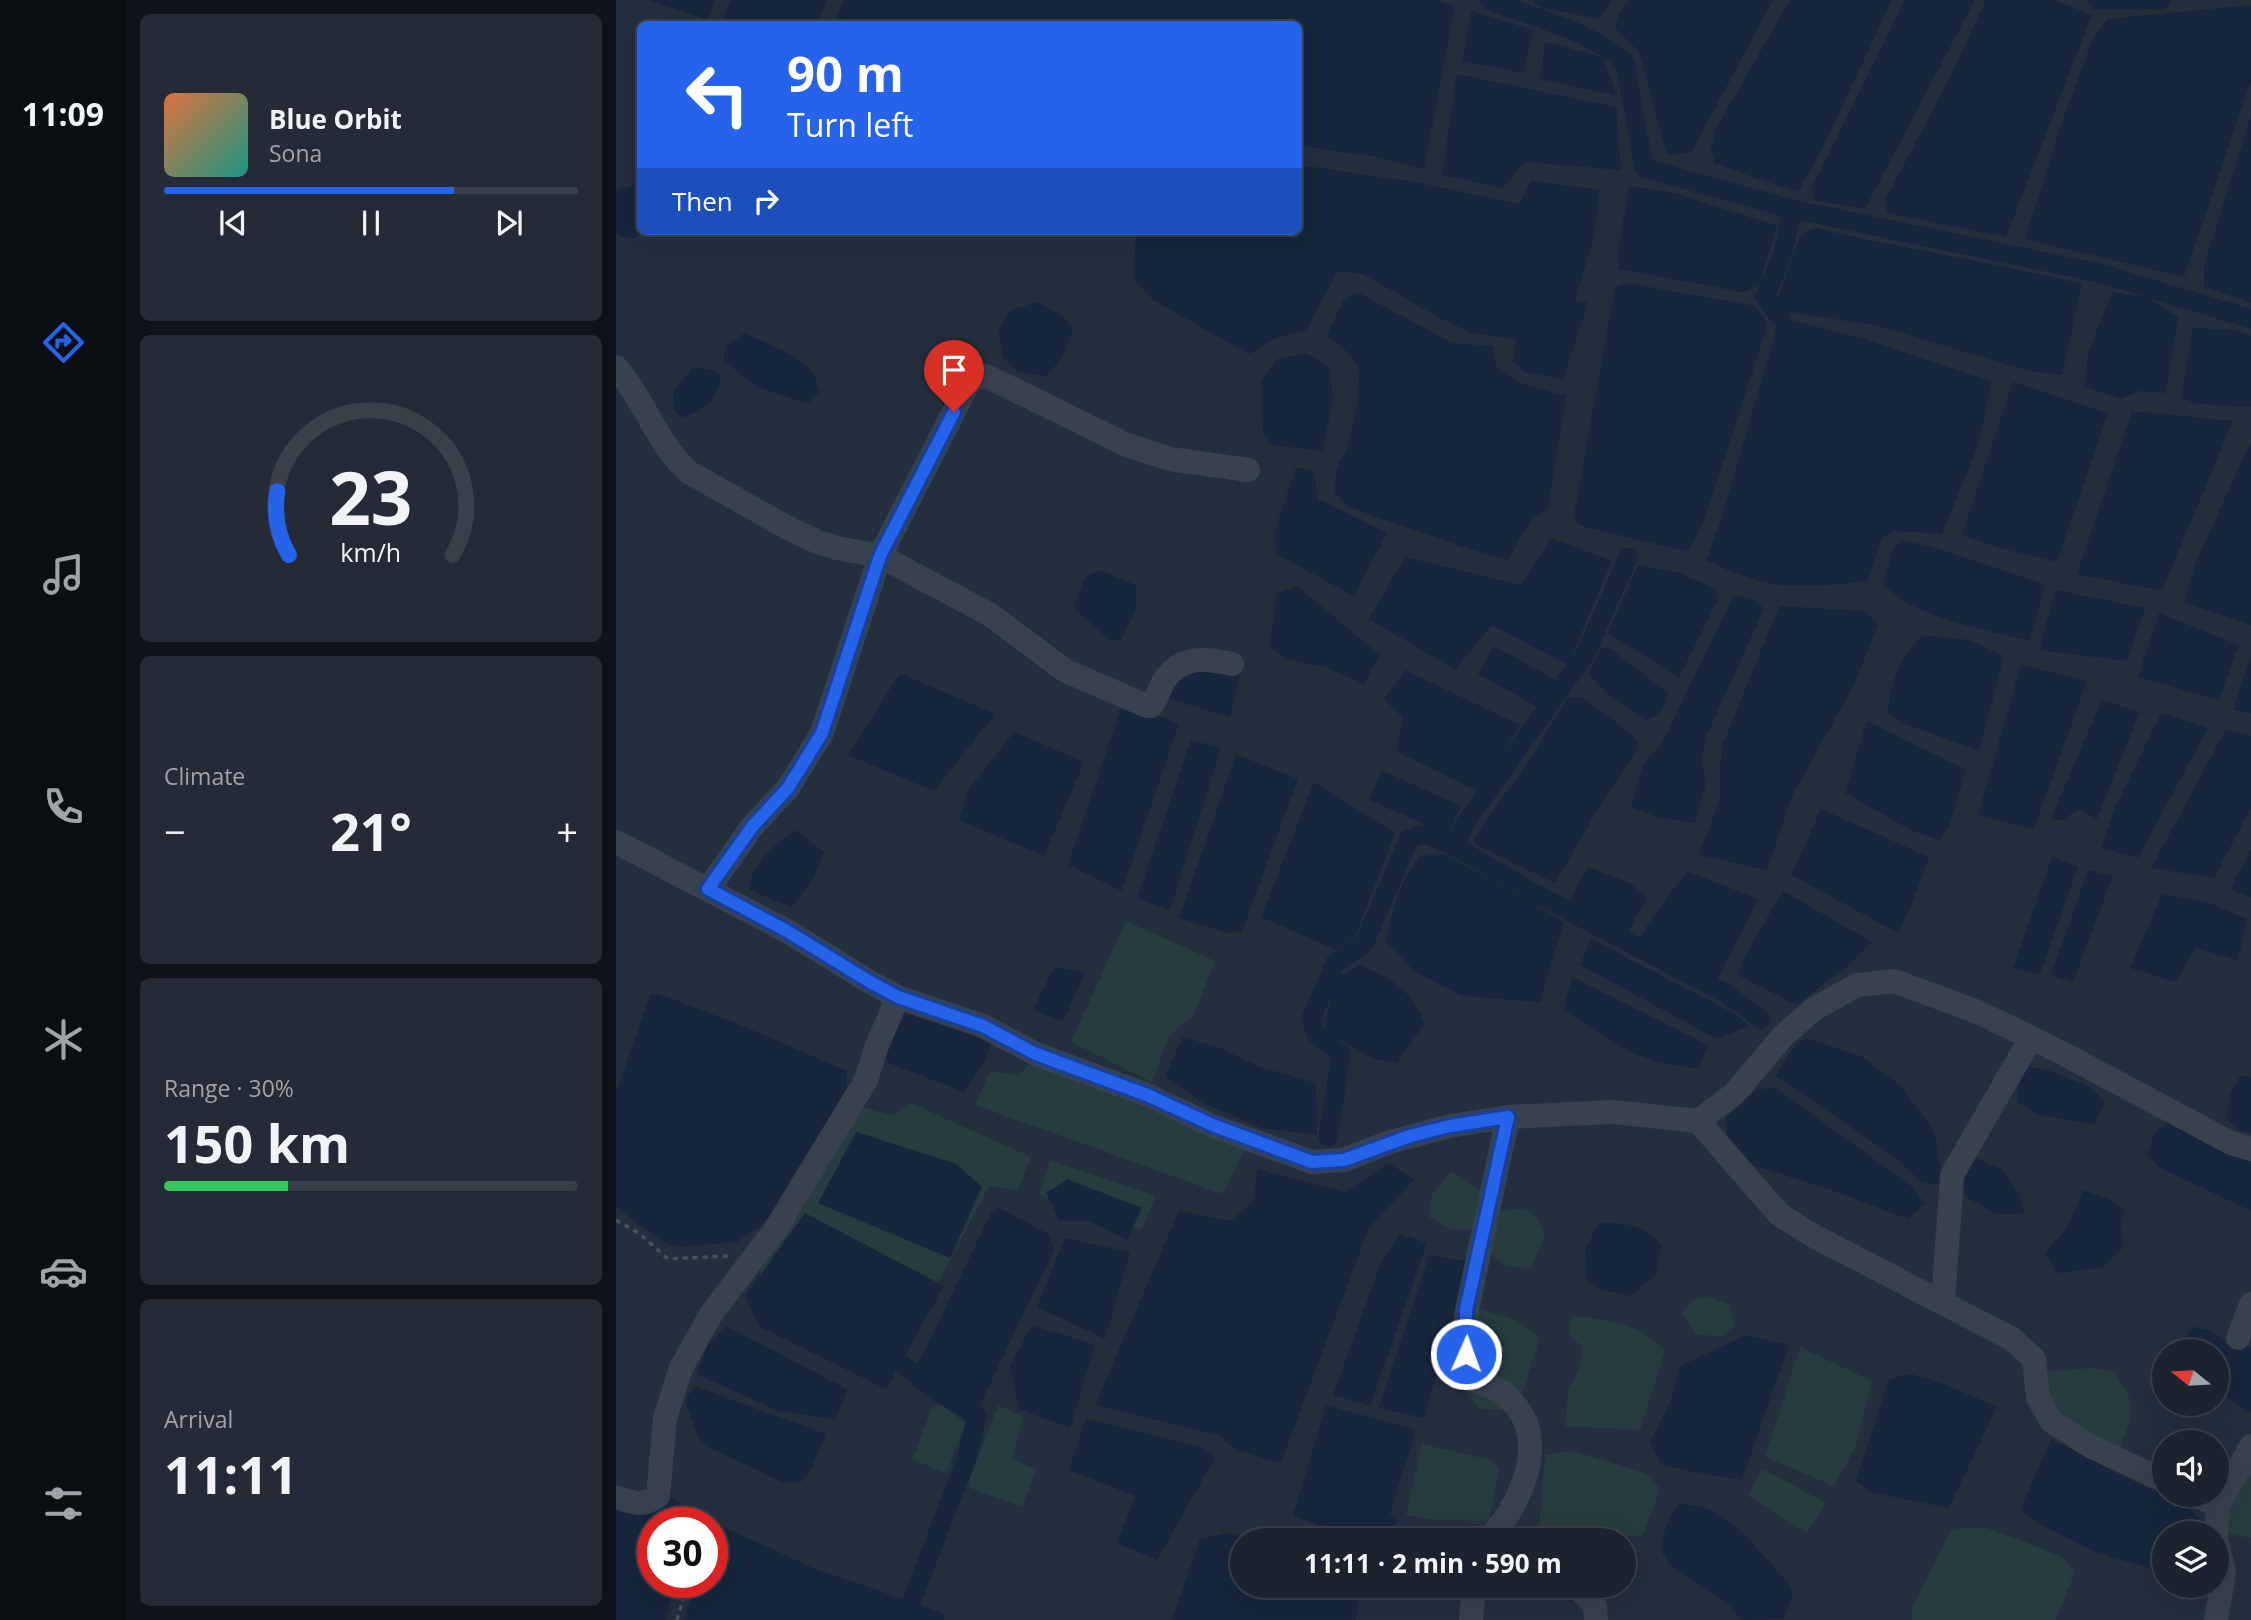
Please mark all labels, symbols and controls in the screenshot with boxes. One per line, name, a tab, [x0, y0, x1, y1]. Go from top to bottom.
text: 90 m	[787, 40, 904, 106]
icon: left	[672, 49, 763, 140]
text: 11:09	[22, 92, 104, 135]
text: Blue Orbit	[269, 101, 402, 137]
text: Turn left	[787, 103, 913, 146]
text: Sona	[269, 137, 322, 169]
icon: right	[747, 182, 785, 220]
text: Then	[672, 183, 733, 219]
icon: previous	[214, 204, 252, 242]
icon: pause	[352, 204, 390, 242]
icon: next	[490, 204, 528, 242]
icon: directions	[39, 318, 88, 367]
pin	[924, 340, 984, 412]
icon: arrive	[935, 351, 973, 389]
text: 23	[329, 447, 413, 546]
text: km/h	[341, 535, 401, 569]
icon: music	[39, 550, 88, 599]
text: Climate	[164, 760, 245, 792]
icon: phone	[39, 782, 88, 831]
text: 21°	[330, 795, 412, 866]
text: −	[164, 805, 186, 857]
text: +	[556, 805, 578, 857]
icon: climate	[39, 1015, 88, 1064]
text: Range · 30%	[164, 1072, 294, 1104]
text: 150 km	[164, 1107, 350, 1178]
icon: car	[39, 1247, 88, 1296]
position arrow	[1429, 1317, 1503, 1391]
north arrow	[2152, 1339, 2230, 1416]
map controls	[2152, 1339, 2229, 1598]
text: Arrival	[164, 1403, 233, 1435]
button: sound	[2152, 1430, 2229, 1507]
text: 11:11	[164, 1438, 298, 1509]
icon: filters	[39, 1479, 88, 1528]
speed limit sign: 30	[637, 1507, 728, 1598]
button: layers	[2152, 1521, 2229, 1598]
text: 11:11 · 2 min · 590 m	[1304, 1545, 1562, 1581]

